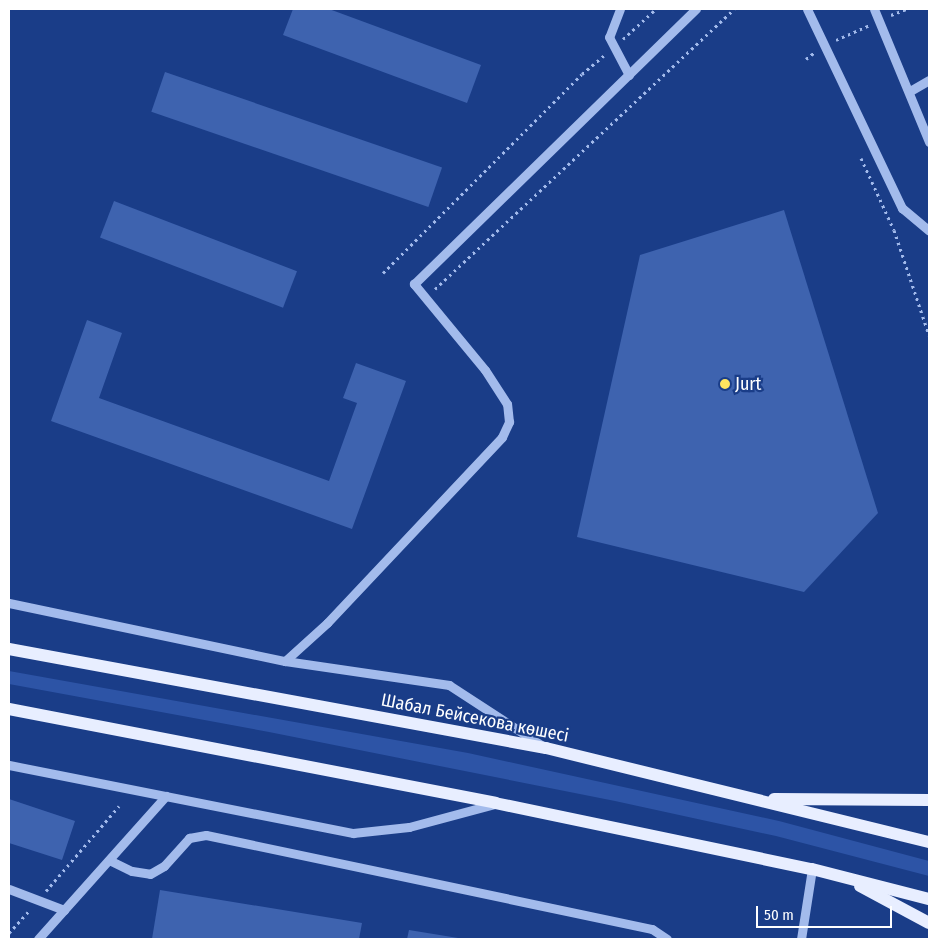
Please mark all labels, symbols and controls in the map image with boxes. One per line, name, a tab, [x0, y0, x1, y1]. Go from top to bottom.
place label: Jurt	[735, 373, 761, 395]
marker: Jurt	[719, 378, 731, 390]
street label: Шабал Бейсекова көшесі	[379, 689, 571, 747]
scale bar	[758, 896, 894, 928]
text: 50 m	[764, 906, 794, 924]

